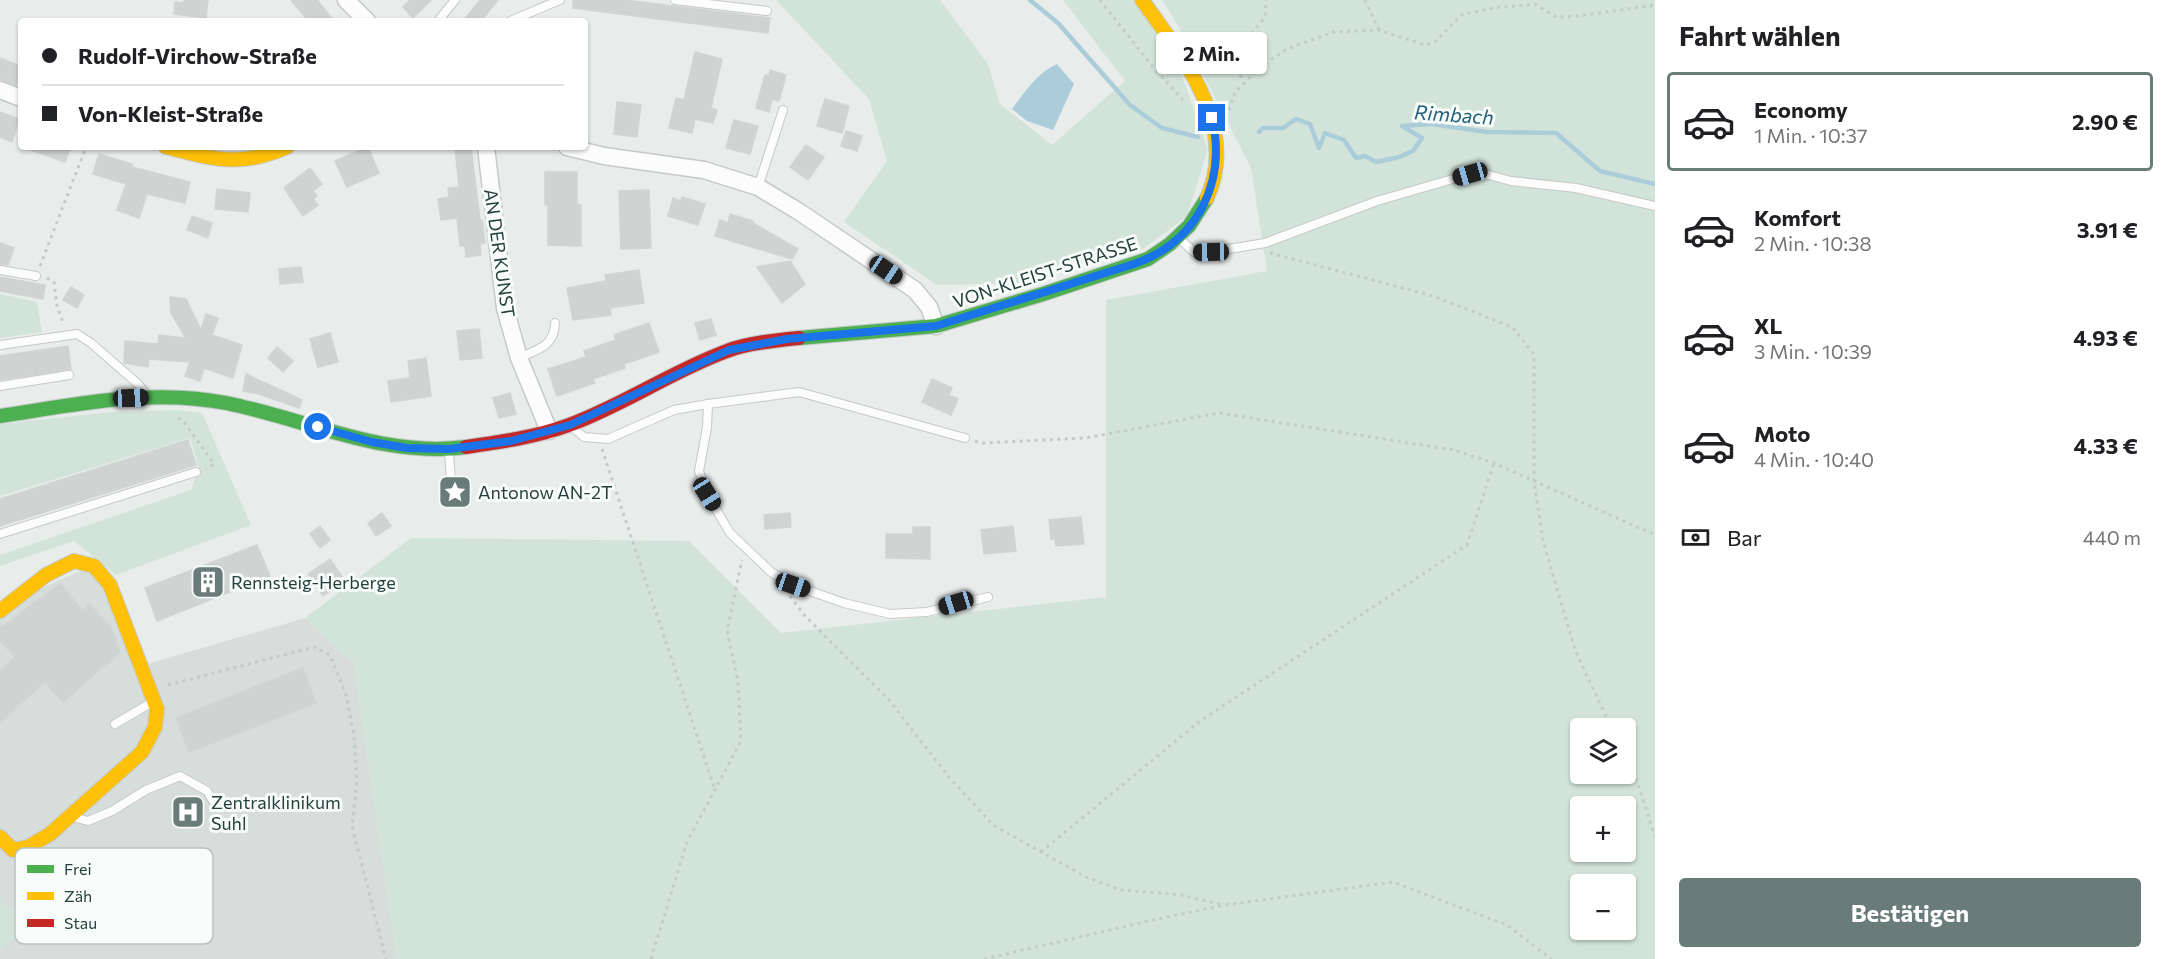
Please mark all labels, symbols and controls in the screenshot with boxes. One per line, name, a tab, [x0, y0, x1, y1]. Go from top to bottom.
text: Fahrt wählen	[1679, 19, 1841, 52]
callout: 2 Min.	[1156, 31, 1268, 73]
text: 2 Min.	[1183, 41, 1240, 65]
text: Rudolf-Virchow-Straße	[78, 42, 317, 69]
icon: car	[1682, 95, 1736, 149]
text: Economy	[1754, 96, 1848, 123]
water label: Rimbach	[1413, 99, 1495, 129]
text: Von-Kleist-Straße	[78, 100, 263, 127]
route end	[1198, 104, 1225, 131]
text: 2.90 €	[2072, 108, 2138, 135]
text: 1 Min. · 10:37	[1754, 123, 1867, 147]
car	[1450, 160, 1490, 188]
street label: AN DER KUNST	[480, 187, 520, 319]
icon: car	[1682, 203, 1736, 257]
text: Komfort	[1754, 204, 1841, 231]
text: 3.91 €	[2077, 216, 2138, 243]
text: 2 Min. · 10:38	[1754, 231, 1872, 255]
street label: VON-KLEIST-STRASSE	[950, 232, 1140, 312]
car	[1193, 243, 1229, 261]
car	[866, 252, 906, 288]
icon: car	[1682, 311, 1736, 365]
text: XL	[1754, 312, 1782, 339]
text: 4.93 €	[2073, 324, 2138, 351]
text: 3 Min. · 10:39	[1754, 339, 1872, 363]
car	[113, 388, 149, 408]
route start	[304, 413, 331, 440]
icon: car	[1682, 419, 1736, 473]
text: Moto	[1754, 420, 1810, 447]
text: 4.33 €	[2074, 432, 2138, 459]
text: 4 Min. · 10:40	[1754, 447, 1874, 471]
place icon: Antonow AN-2T	[437, 474, 473, 510]
car	[690, 474, 724, 514]
place label: Antonow AN-2T	[478, 481, 612, 503]
icon: cash	[1679, 521, 1712, 554]
text: Bar	[1727, 524, 1762, 551]
text: 440 m	[2083, 525, 2141, 549]
building icon: Rennsteig-Herberge	[190, 564, 226, 600]
place label: Rennsteig-Herberge	[231, 571, 396, 593]
car	[773, 571, 813, 599]
car	[936, 589, 976, 617]
map controls	[1570, 718, 1636, 940]
button: layers	[1570, 718, 1636, 784]
place label: Zentralklinikum Suhl	[211, 791, 341, 834]
hospital icon: Zentralklinikum Suhl	[170, 794, 206, 830]
button: +	[1570, 796, 1636, 862]
legend	[15, 848, 213, 944]
text: Frei	[64, 859, 92, 878]
button: −	[1570, 874, 1636, 940]
button: Bestätigen	[1679, 878, 2141, 947]
text: Zäh	[64, 886, 92, 905]
text: Stau	[64, 913, 97, 932]

